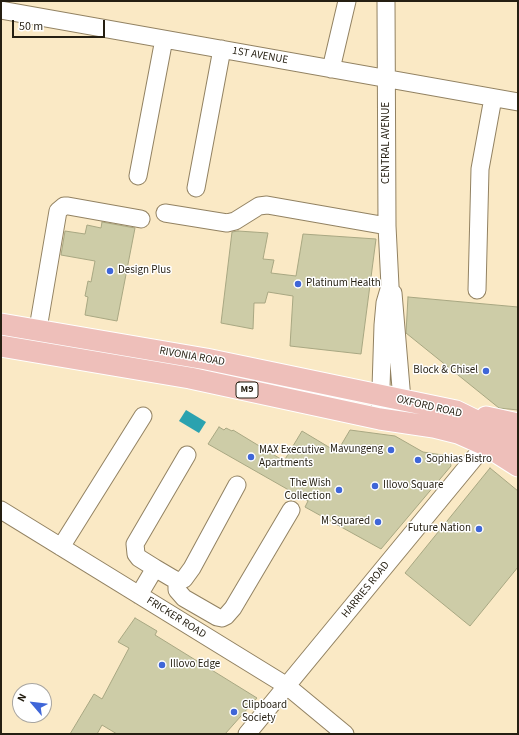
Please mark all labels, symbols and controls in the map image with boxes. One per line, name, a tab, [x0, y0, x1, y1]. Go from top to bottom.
scale bar	[14, 12, 107, 38]
text: 50 m	[19, 18, 43, 35]
street label: 1ST AVENUE	[231, 45, 289, 67]
street label: CENTRAL AVENUE	[380, 102, 394, 184]
place label: Design Plus	[118, 264, 171, 278]
marker: Design Plus	[105, 266, 115, 276]
place label: Platinum Health	[306, 277, 381, 291]
marker: Platinum Health	[293, 279, 303, 289]
street label: RIVONIA ROAD	[158, 345, 226, 369]
place label: Block & Chisel	[413, 364, 478, 378]
marker: Block & Chisel	[481, 366, 491, 376]
road number: M9	[236, 382, 258, 398]
street label: OXFORD ROAD	[395, 393, 463, 421]
place label: Mavungeng	[330, 443, 383, 457]
place label: MAX Executive Apartments	[259, 444, 324, 470]
marker: Mavungeng	[386, 445, 396, 455]
marker: MAX Executive Apartments	[246, 452, 256, 462]
place label: Sophias Bistro	[426, 453, 492, 467]
marker: Sophias Bistro	[413, 455, 423, 465]
place label: The Wish Collection	[284, 477, 331, 503]
place label: Illovo Square	[383, 479, 443, 493]
marker: Illovo Square	[370, 481, 380, 491]
marker: The Wish Collection	[334, 485, 344, 495]
place label: M Squared	[321, 515, 370, 529]
marker: M Squared	[373, 517, 383, 527]
place label: Future Nation	[408, 522, 471, 536]
marker: Future Nation	[474, 524, 484, 534]
street label: HARRIES ROAD	[339, 559, 393, 621]
street label: FRICKER ROAD	[144, 594, 208, 642]
place label: Illovo Edge	[170, 658, 220, 672]
marker: Illovo Edge	[157, 660, 167, 670]
north arrow	[12, 683, 52, 723]
text: N	[14, 691, 30, 704]
place label: Clipboard Society	[242, 699, 287, 725]
marker: Clipboard Society	[229, 707, 239, 717]

